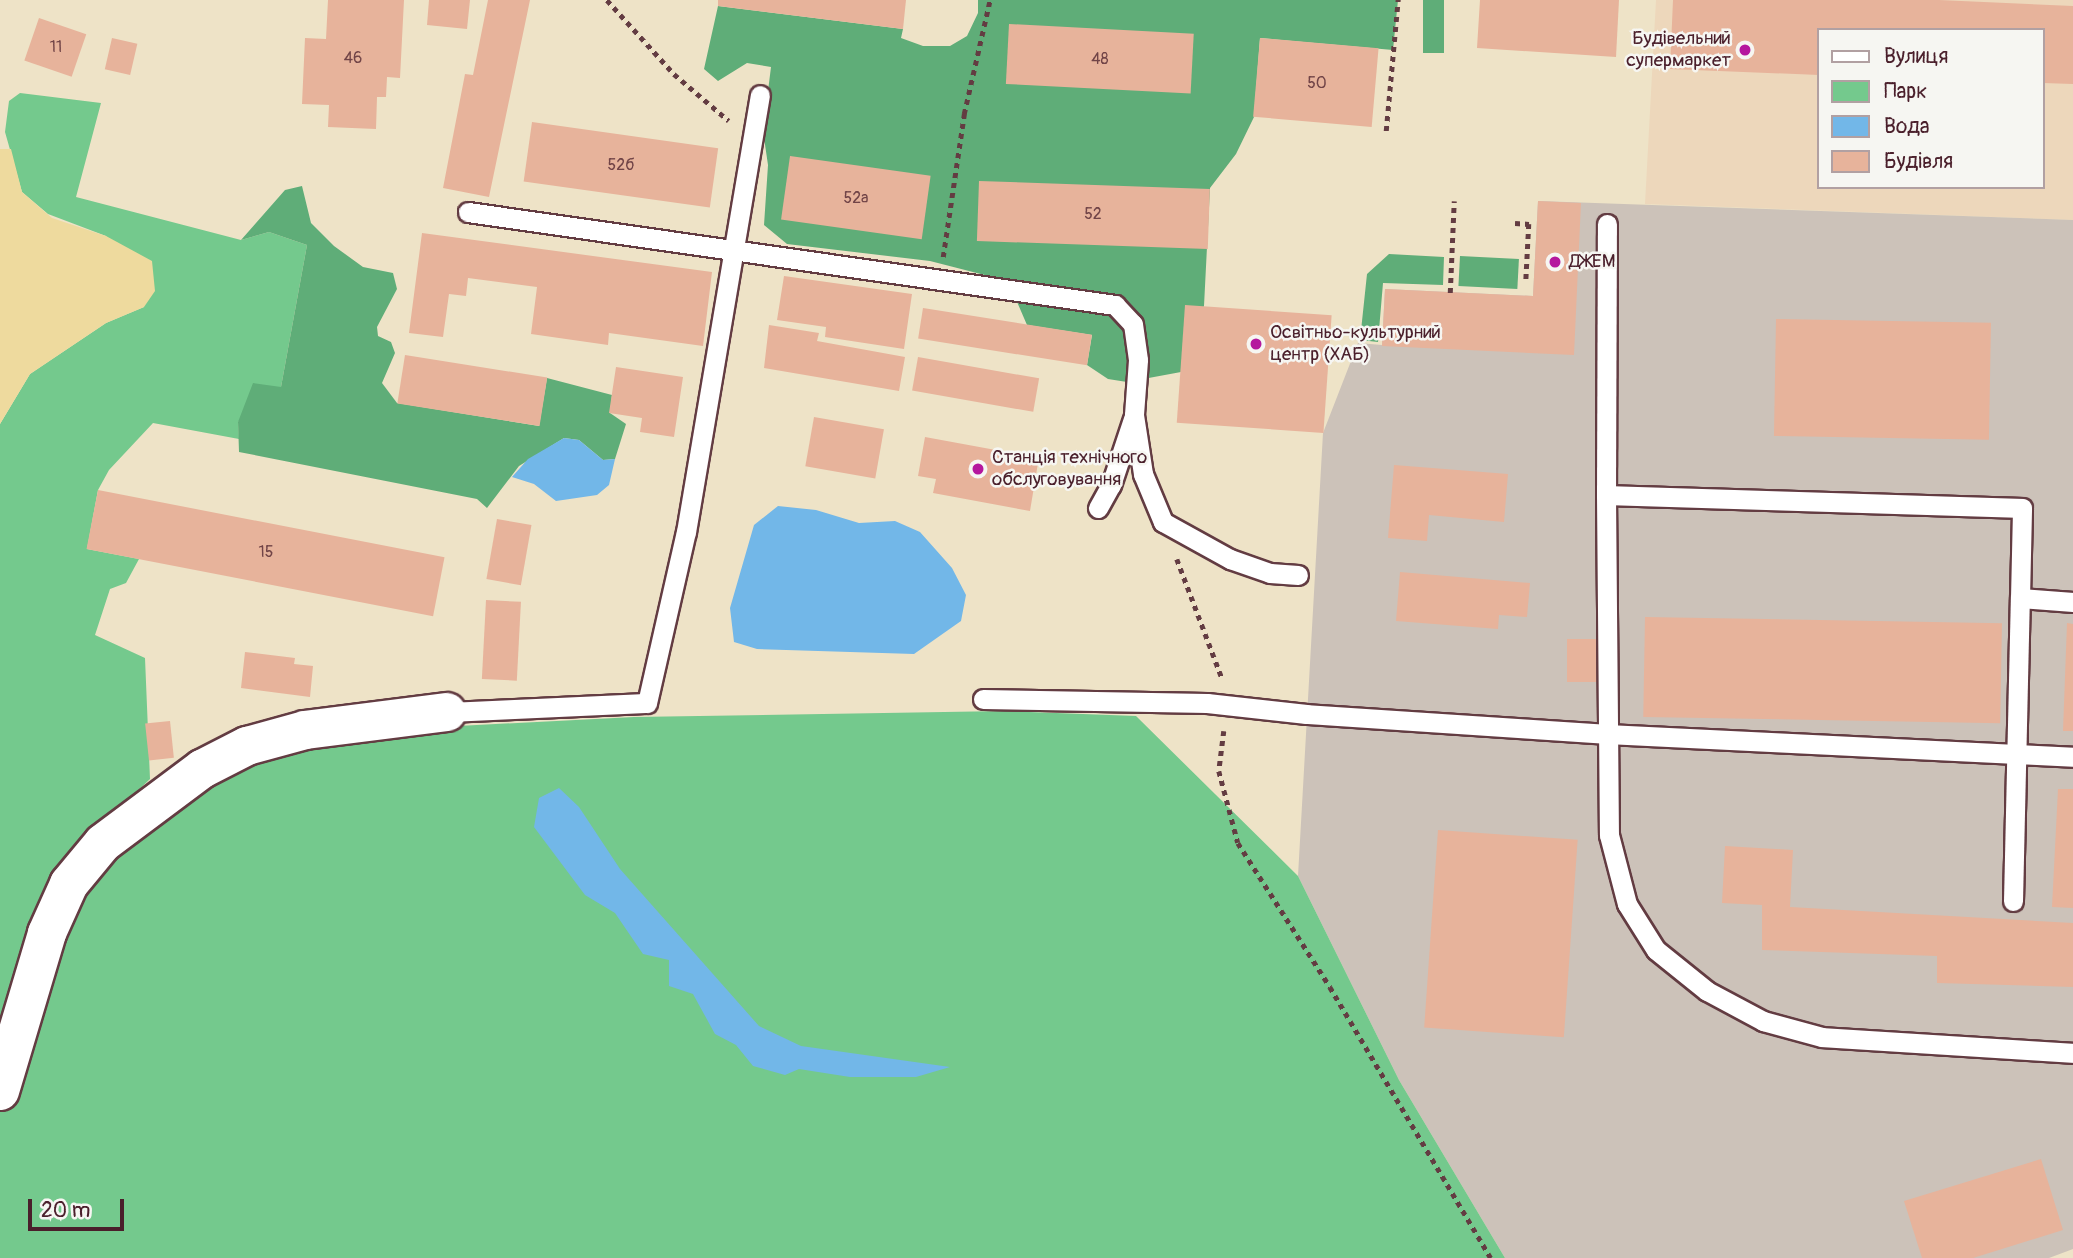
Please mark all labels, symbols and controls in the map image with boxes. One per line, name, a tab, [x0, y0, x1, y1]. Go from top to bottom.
place label: Будівельний супермаркет	[1626, 28, 1731, 72]
legend	[1818, 28, 2045, 189]
house number: 11	[50, 37, 62, 57]
marker: Будівельний супермаркет	[1737, 42, 1753, 58]
text: Вулиця	[1884, 43, 1948, 70]
house number: 46	[344, 48, 362, 68]
house number: 48	[1091, 49, 1109, 69]
house number: 50	[1307, 73, 1327, 93]
text: Парк	[1884, 78, 1927, 105]
text: Вода	[1884, 113, 1930, 140]
text: Будівля	[1884, 148, 1953, 175]
house number: 52б	[608, 155, 634, 175]
house number: 52а	[843, 188, 869, 208]
house number: 52	[1084, 204, 1102, 224]
place label: ДЖЕМ	[1569, 251, 1615, 273]
marker: ДЖЕМ	[1547, 254, 1563, 270]
place label: Освітньо-культурний центр (ХАБ)	[1270, 322, 1441, 366]
marker: Освітньо-культурний центр (ХАБ)	[1248, 336, 1264, 352]
place label: Cтанція технічного обслуговування	[992, 447, 1147, 491]
marker: Cтанція технічного обслуговування	[970, 461, 986, 477]
house number: 15	[259, 542, 273, 562]
scale bar	[32, 1184, 128, 1228]
text: 20 m	[41, 1197, 90, 1224]

